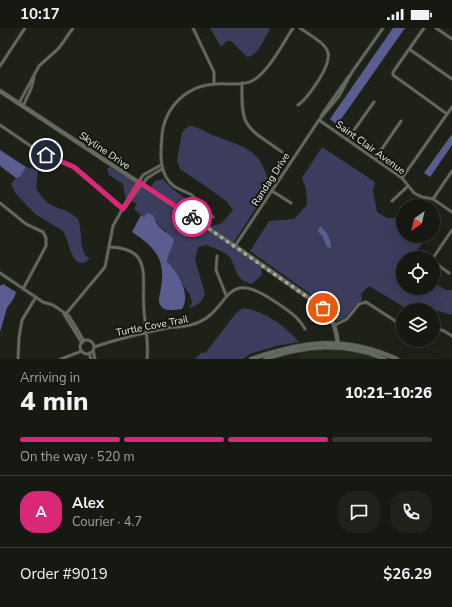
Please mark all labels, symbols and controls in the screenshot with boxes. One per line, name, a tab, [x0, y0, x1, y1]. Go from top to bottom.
text: 10:17	[20, 4, 60, 24]
street label: Saint Clair Avenue	[333, 118, 408, 178]
street label: Skyline Drive	[76, 129, 133, 173]
pin	[29, 138, 63, 172]
icon: home	[35, 144, 57, 166]
street label: Randag Drive	[248, 150, 293, 209]
courier	[172, 197, 212, 237]
north arrow	[396, 199, 440, 243]
map controls	[396, 199, 440, 347]
icon: bike	[181, 206, 203, 228]
button: locate	[396, 251, 440, 295]
pin	[306, 291, 340, 325]
icon: bag	[312, 297, 334, 319]
button: layers	[396, 303, 440, 347]
street label: Turtle Cove Trail	[115, 312, 190, 340]
text: Arriving in	[20, 369, 80, 387]
text: 10:21–10:26	[345, 383, 432, 403]
text: 4 min	[20, 384, 88, 419]
text: On the way · 520 m	[20, 448, 135, 466]
button: chat	[338, 491, 380, 533]
button: phone	[390, 491, 432, 533]
text: Alex	[72, 493, 104, 513]
text: A	[35, 502, 47, 522]
text: Courier · 4.7	[72, 513, 142, 531]
text: Order #9019	[20, 564, 108, 584]
text: $26.29	[383, 564, 432, 584]

